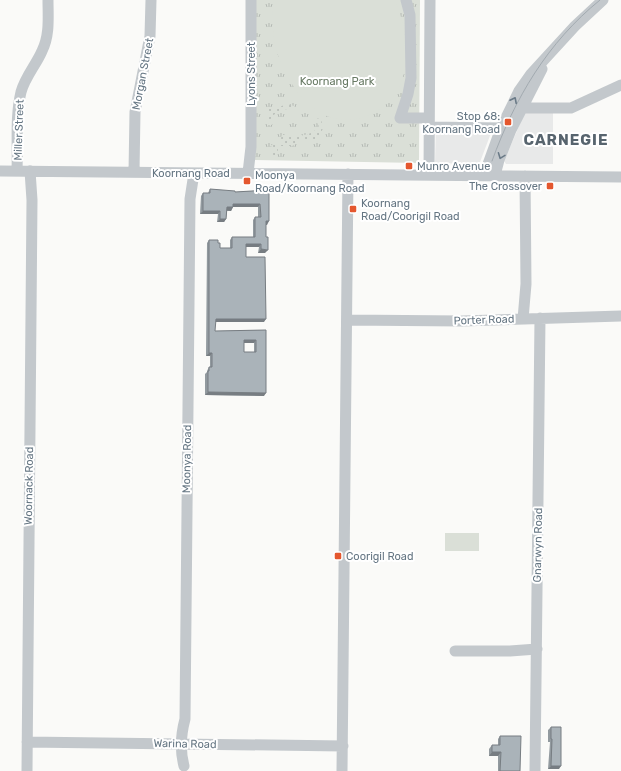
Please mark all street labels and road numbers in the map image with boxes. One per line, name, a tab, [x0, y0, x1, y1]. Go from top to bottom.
street label: Morgan Street	[130, 36, 156, 111]
street label: Lyons Street	[245, 41, 258, 106]
street label: Miller Street	[11, 98, 27, 161]
street label: Koornang Road	[152, 167, 230, 180]
street label: Porter Road	[453, 312, 515, 328]
street label: Moonya Road	[180, 425, 194, 493]
street label: Woornack Road	[22, 447, 36, 525]
street label: Gnarwyn Road	[531, 508, 545, 582]
street label: Warina Road	[153, 737, 217, 751]

